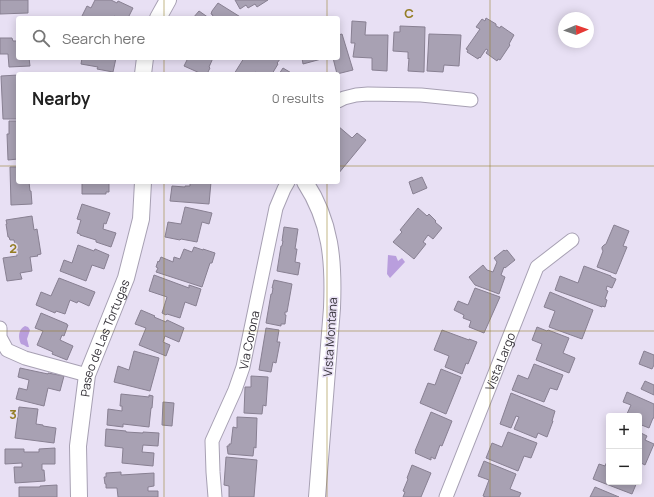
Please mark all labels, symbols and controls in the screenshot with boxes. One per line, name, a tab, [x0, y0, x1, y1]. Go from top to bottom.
text: C	[404, 4, 414, 22]
north arrow	[558, 12, 594, 48]
search box	[16, 16, 340, 60]
icon: search	[30, 27, 52, 49]
text: Search here	[62, 28, 145, 49]
text: Nearby	[32, 87, 90, 110]
text: 0 results	[272, 89, 324, 107]
text: 2	[9, 239, 17, 257]
street label: Paseo de Las Tortugas	[76, 277, 133, 398]
street label: Vista Montana	[319, 297, 341, 377]
street label: Via Corona	[234, 309, 263, 371]
street label: Vista Largo	[481, 330, 519, 393]
text: 3	[9, 405, 17, 423]
map controls	[606, 413, 642, 485]
button: +	[606, 413, 642, 449]
button: −	[606, 449, 642, 485]

